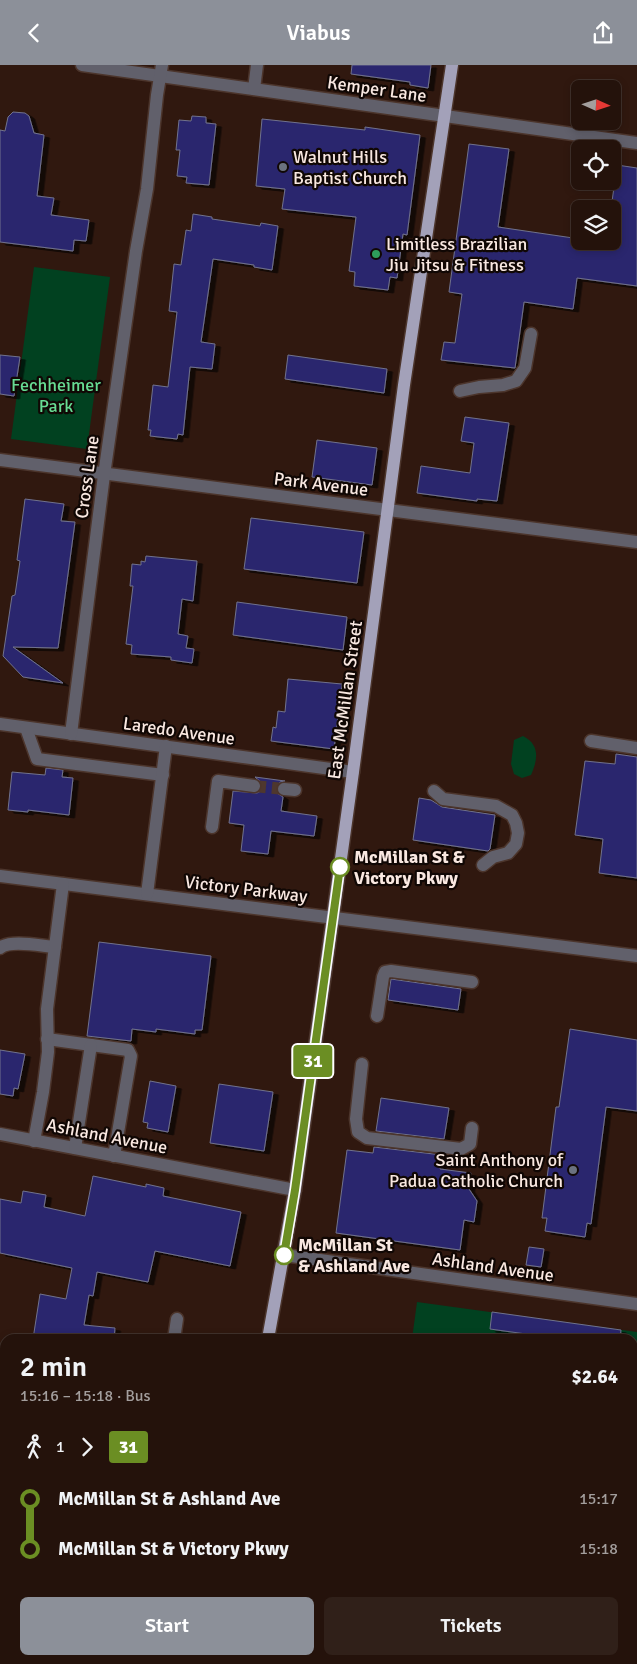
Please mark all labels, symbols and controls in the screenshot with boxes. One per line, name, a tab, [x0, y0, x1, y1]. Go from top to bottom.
icon: back	[20, 19, 48, 47]
text: Viabus	[287, 19, 350, 46]
icon: share	[589, 19, 617, 47]
street label: Kemper Lane	[326, 71, 428, 107]
north arrow	[571, 80, 621, 130]
map controls	[571, 80, 621, 250]
button: locate	[571, 140, 621, 190]
place label: Walnut Hills Baptist Church	[293, 146, 407, 189]
marker: Walnut Hills Baptist Church	[277, 161, 289, 173]
button: layers	[571, 200, 621, 250]
place label: Limitless Brazilian Jiu Jitsu & Fitness	[386, 233, 527, 276]
marker: Limitless Brazilian Jiu Jitsu & Fitness	[370, 248, 382, 260]
park label: Fechheimer Park	[11, 374, 101, 417]
street label: Cross Lane	[70, 434, 104, 520]
street label: Park Avenue	[273, 467, 369, 501]
street label: East McMillan Street	[323, 619, 367, 781]
street label: Laredo Avenue	[122, 712, 236, 750]
place label: McMillan St & Victory Pkwy	[354, 846, 465, 889]
marker: McMillan St & Victory Pkwy	[330, 857, 350, 877]
street label: Victory Parkway	[183, 871, 309, 908]
line badge: 31	[290, 1045, 336, 1077]
text: 31	[303, 1050, 323, 1072]
street label: Ashland Avenue	[45, 1113, 169, 1159]
place label: Saint Anthony of Padua Catholic Church	[389, 1149, 564, 1192]
marker: Saint Anthony of Padua Catholic Church	[567, 1164, 579, 1176]
place label: McMillan St & Ashland Ave	[298, 1234, 410, 1277]
marker: McMillan St & Ashland Ave	[274, 1245, 294, 1265]
street label: Ashland Avenue	[431, 1248, 555, 1286]
text: 2 min	[20, 1350, 87, 1384]
text: $2.64	[572, 1365, 618, 1389]
text: 15:16 – 15:18 · Bus	[20, 1386, 151, 1406]
icon: walk	[20, 1433, 48, 1461]
icon: forward	[73, 1433, 101, 1461]
text: 31	[119, 1436, 138, 1458]
text: 1	[56, 1437, 65, 1457]
text: McMillan St & Ashland Ave	[58, 1487, 281, 1511]
text: 15:17	[579, 1489, 618, 1509]
text: McMillan St & Victory Pkwy	[58, 1537, 289, 1561]
text: 15:18	[579, 1539, 618, 1559]
button: Start	[20, 1597, 314, 1655]
button: Tickets	[324, 1597, 618, 1655]

